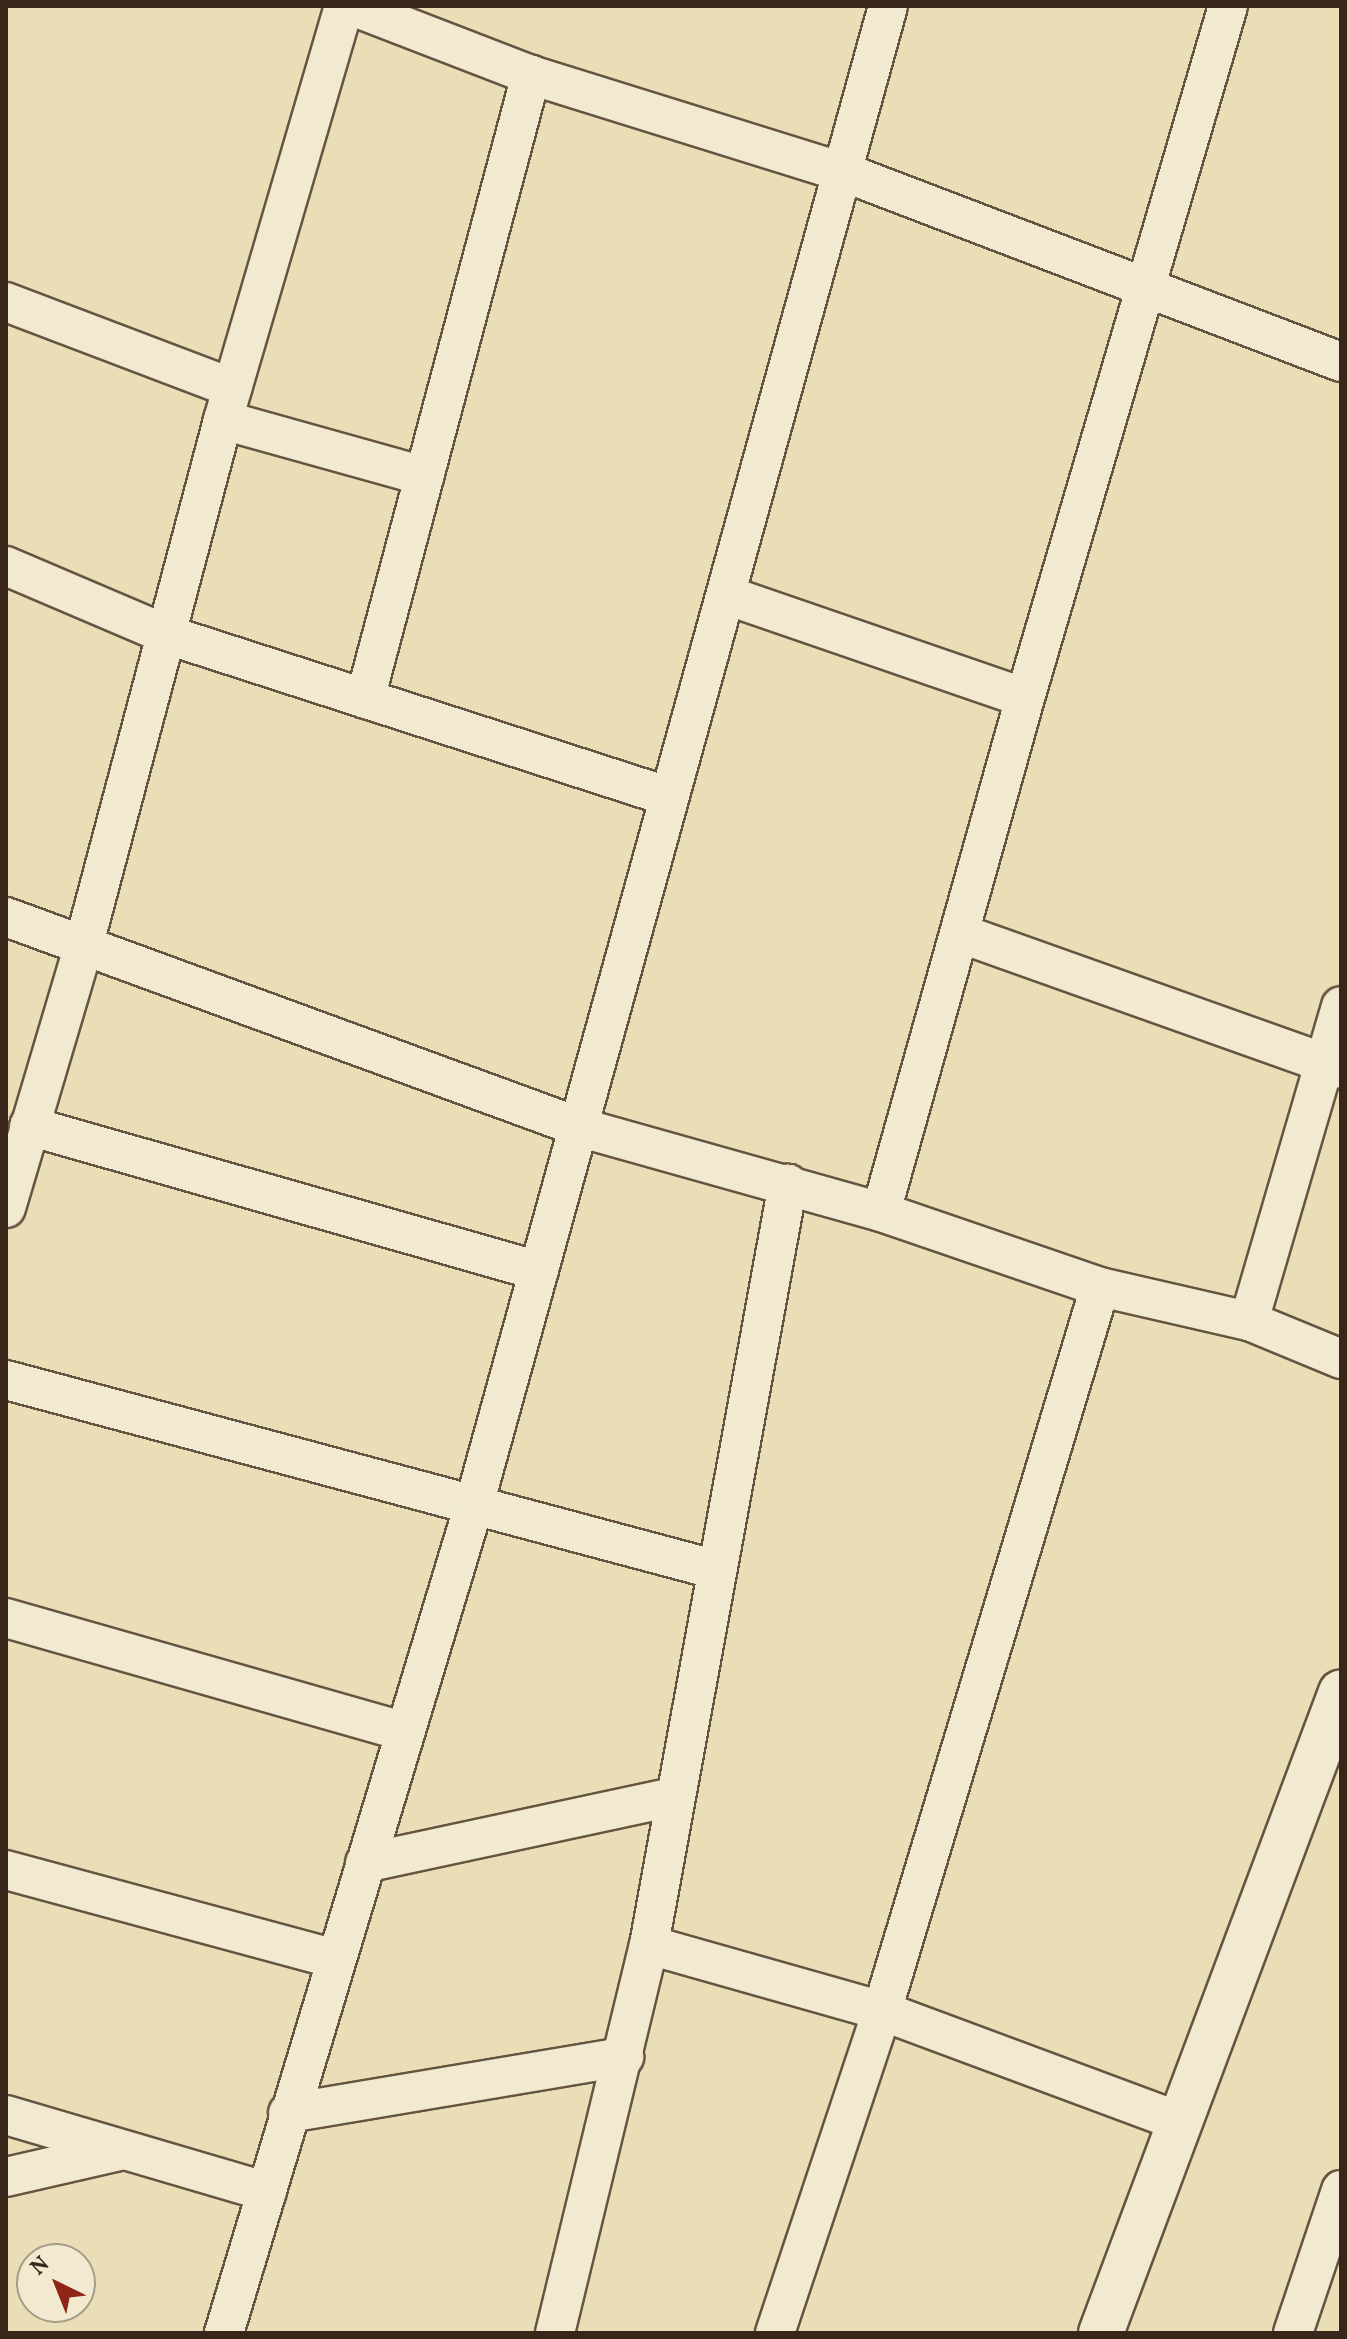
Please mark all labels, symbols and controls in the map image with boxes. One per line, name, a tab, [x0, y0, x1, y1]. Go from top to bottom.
north arrow	[16, 2243, 96, 2323]
text: N	[24, 2250, 57, 2283]

